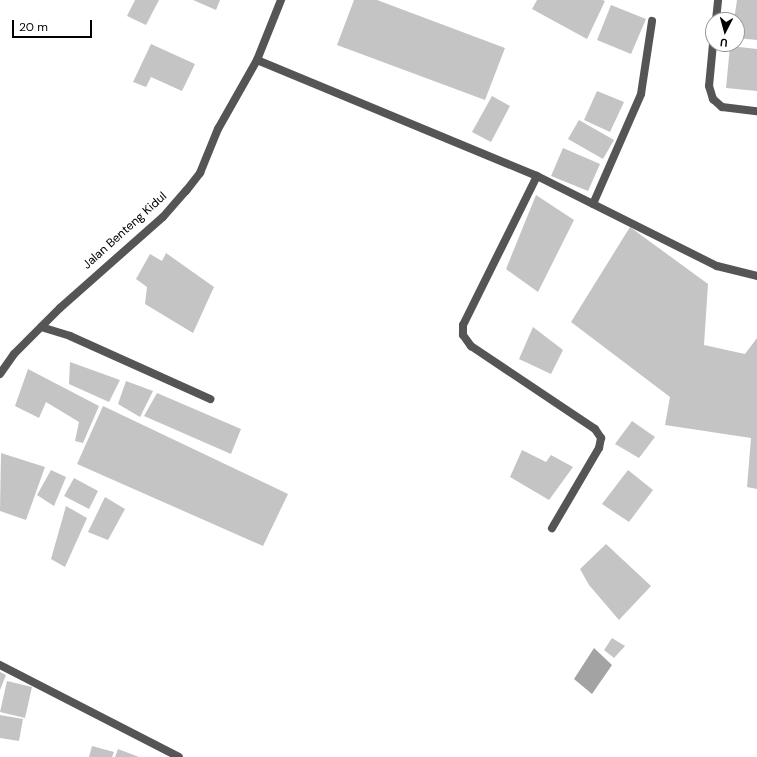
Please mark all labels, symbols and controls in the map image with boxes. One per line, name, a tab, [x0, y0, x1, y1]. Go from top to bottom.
scale bar	[14, 12, 94, 38]
north arrow	[705, 12, 745, 52]
text: 20 m	[19, 19, 48, 35]
text: U	[719, 36, 728, 50]
street label: Jalan Benteng Kidul	[80, 190, 170, 272]

